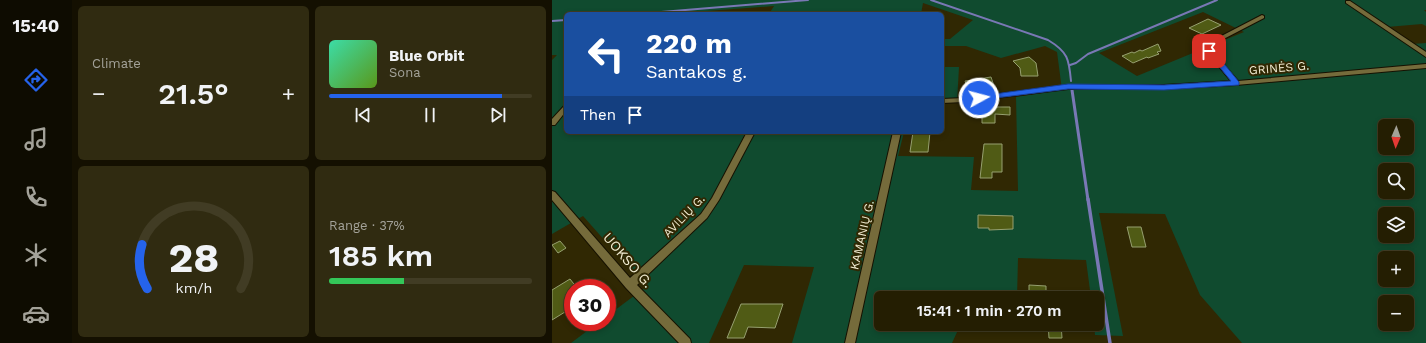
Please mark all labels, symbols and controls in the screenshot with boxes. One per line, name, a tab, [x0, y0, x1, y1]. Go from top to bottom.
text: 15:40	[13, 15, 59, 36]
text: 220 m	[646, 27, 732, 60]
icon: left	[580, 28, 632, 80]
pin	[1192, 34, 1226, 68]
icon: arrive	[1198, 40, 1220, 62]
text: Blue Orbit	[389, 47, 464, 65]
text: Climate	[92, 56, 141, 71]
street label: GRINĖS G.	[1248, 58, 1310, 78]
text: Santakos g.	[646, 61, 747, 82]
text: Sona	[389, 65, 421, 80]
icon: directions	[22, 66, 50, 94]
text: 21.5°	[158, 76, 229, 111]
position arrow	[958, 77, 1000, 119]
text: −	[92, 81, 105, 106]
text: +	[282, 81, 295, 106]
icon: previous	[352, 104, 374, 126]
icon: pause	[419, 104, 441, 126]
icon: next	[487, 104, 509, 126]
icon: arrive	[624, 104, 646, 126]
text: Then	[580, 106, 616, 124]
north arrow	[1378, 119, 1414, 155]
map controls	[1378, 119, 1414, 331]
icon: music	[22, 125, 50, 153]
button: search	[1378, 163, 1414, 199]
icon: phone	[22, 183, 50, 211]
street label: AVILIŲ G.	[660, 192, 708, 240]
street label: KAMANIŲ G.	[847, 199, 877, 271]
button: layers	[1378, 207, 1414, 243]
text: Range · 37%	[329, 218, 405, 233]
street label: UOKSO G.	[600, 229, 656, 291]
text: 28	[168, 233, 219, 282]
text: 185 km	[329, 238, 433, 273]
icon: climate	[22, 241, 50, 269]
button: +	[1378, 251, 1414, 287]
speed limit sign: 30	[564, 279, 616, 331]
text: km/h	[175, 280, 212, 296]
button: −	[1378, 295, 1414, 331]
icon: car	[22, 300, 50, 328]
text: 15:41 · 1 min · 270 m	[917, 302, 1061, 320]

